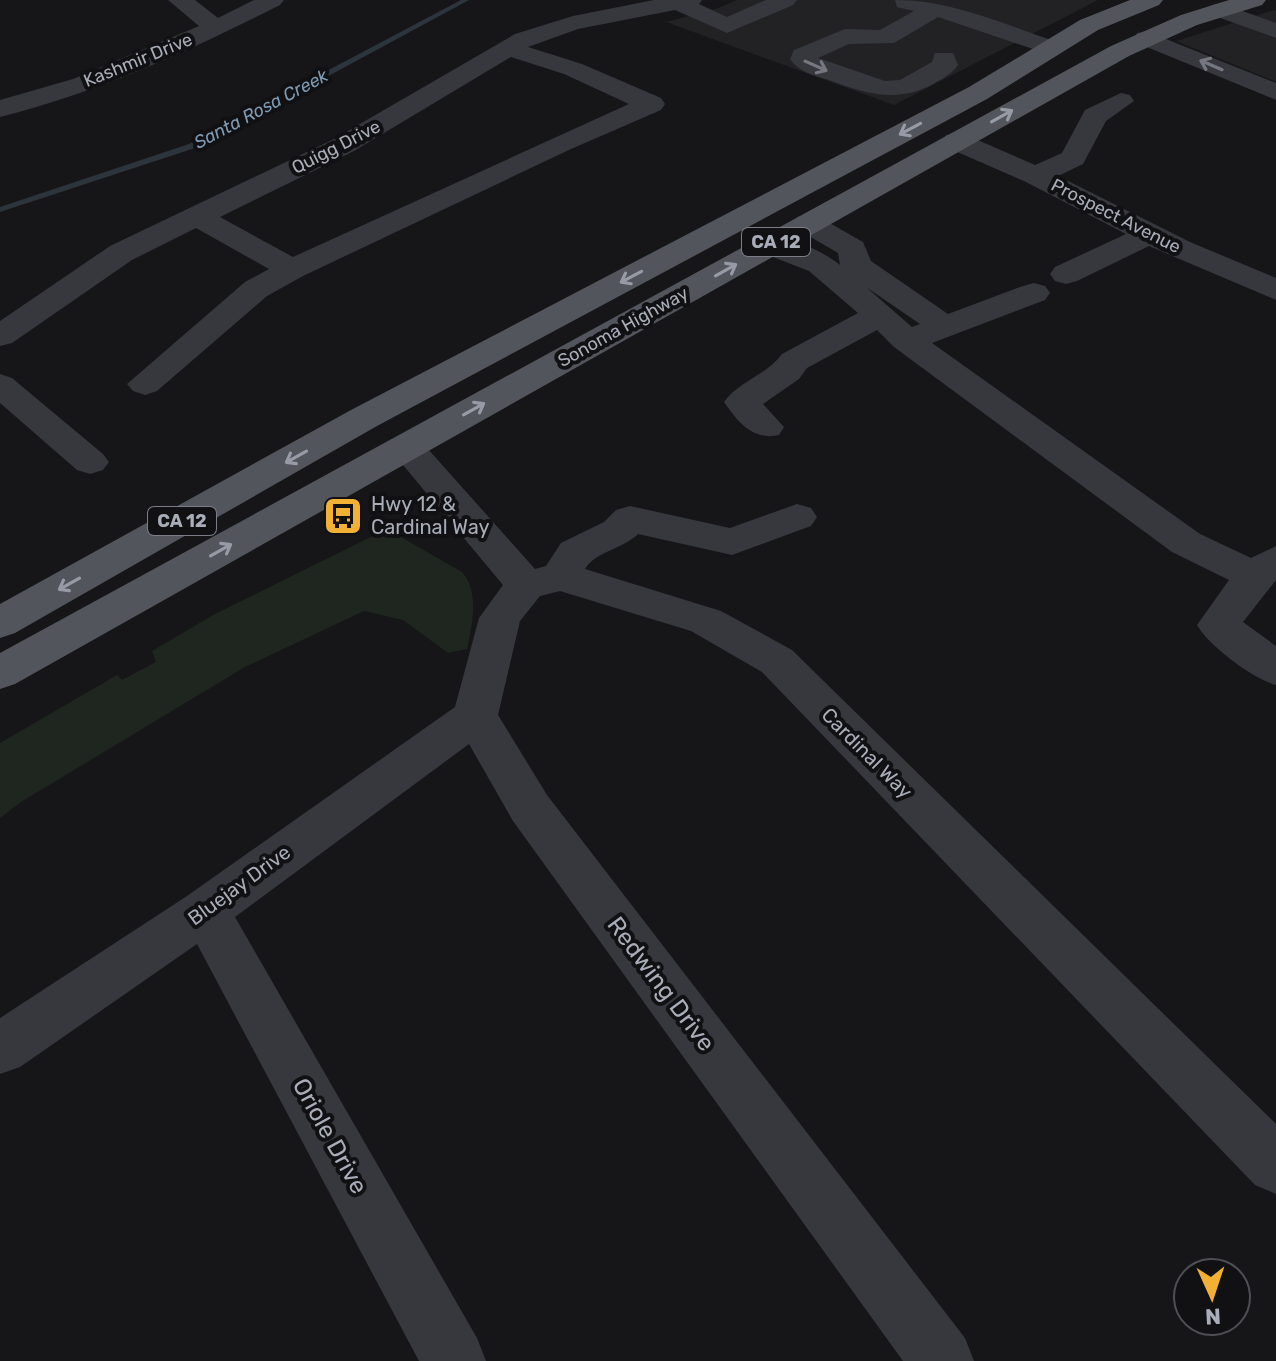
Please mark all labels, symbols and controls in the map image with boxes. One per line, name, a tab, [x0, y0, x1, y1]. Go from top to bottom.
street label: Kashmir Drive	[80, 28, 196, 92]
one-way arrow	[1199, 56, 1224, 71]
one-way arrow	[804, 59, 828, 74]
water label: Santa Rosa Creek	[190, 64, 332, 154]
one-way arrow	[990, 108, 1014, 124]
street label: Quigg Drive	[288, 115, 384, 179]
one-way arrow	[899, 122, 922, 138]
street label: Prospect Avenue	[1048, 174, 1184, 258]
road number: CA 12	[742, 228, 810, 256]
one-way arrow	[714, 262, 737, 278]
one-way arrow	[620, 270, 643, 286]
street label: Sonoma Highway	[554, 282, 692, 372]
one-way arrow	[462, 401, 485, 417]
one-way arrow	[285, 449, 308, 465]
place label: Hwy 12 & Cardinal Way	[371, 492, 490, 539]
bus stop icon: Hwy 12 & Cardinal Way	[322, 495, 364, 537]
road number: CA 12	[148, 507, 216, 535]
one-way arrow	[209, 542, 232, 558]
one-way arrow	[58, 576, 81, 592]
street label: Cardinal Way	[817, 703, 917, 803]
street label: Bluejay Drive	[183, 840, 295, 930]
street label: Redwing Drive	[601, 911, 721, 1057]
street label: Oriole Drive	[287, 1073, 373, 1199]
north arrow	[1172, 1257, 1252, 1337]
text: N	[1204, 1303, 1222, 1330]

